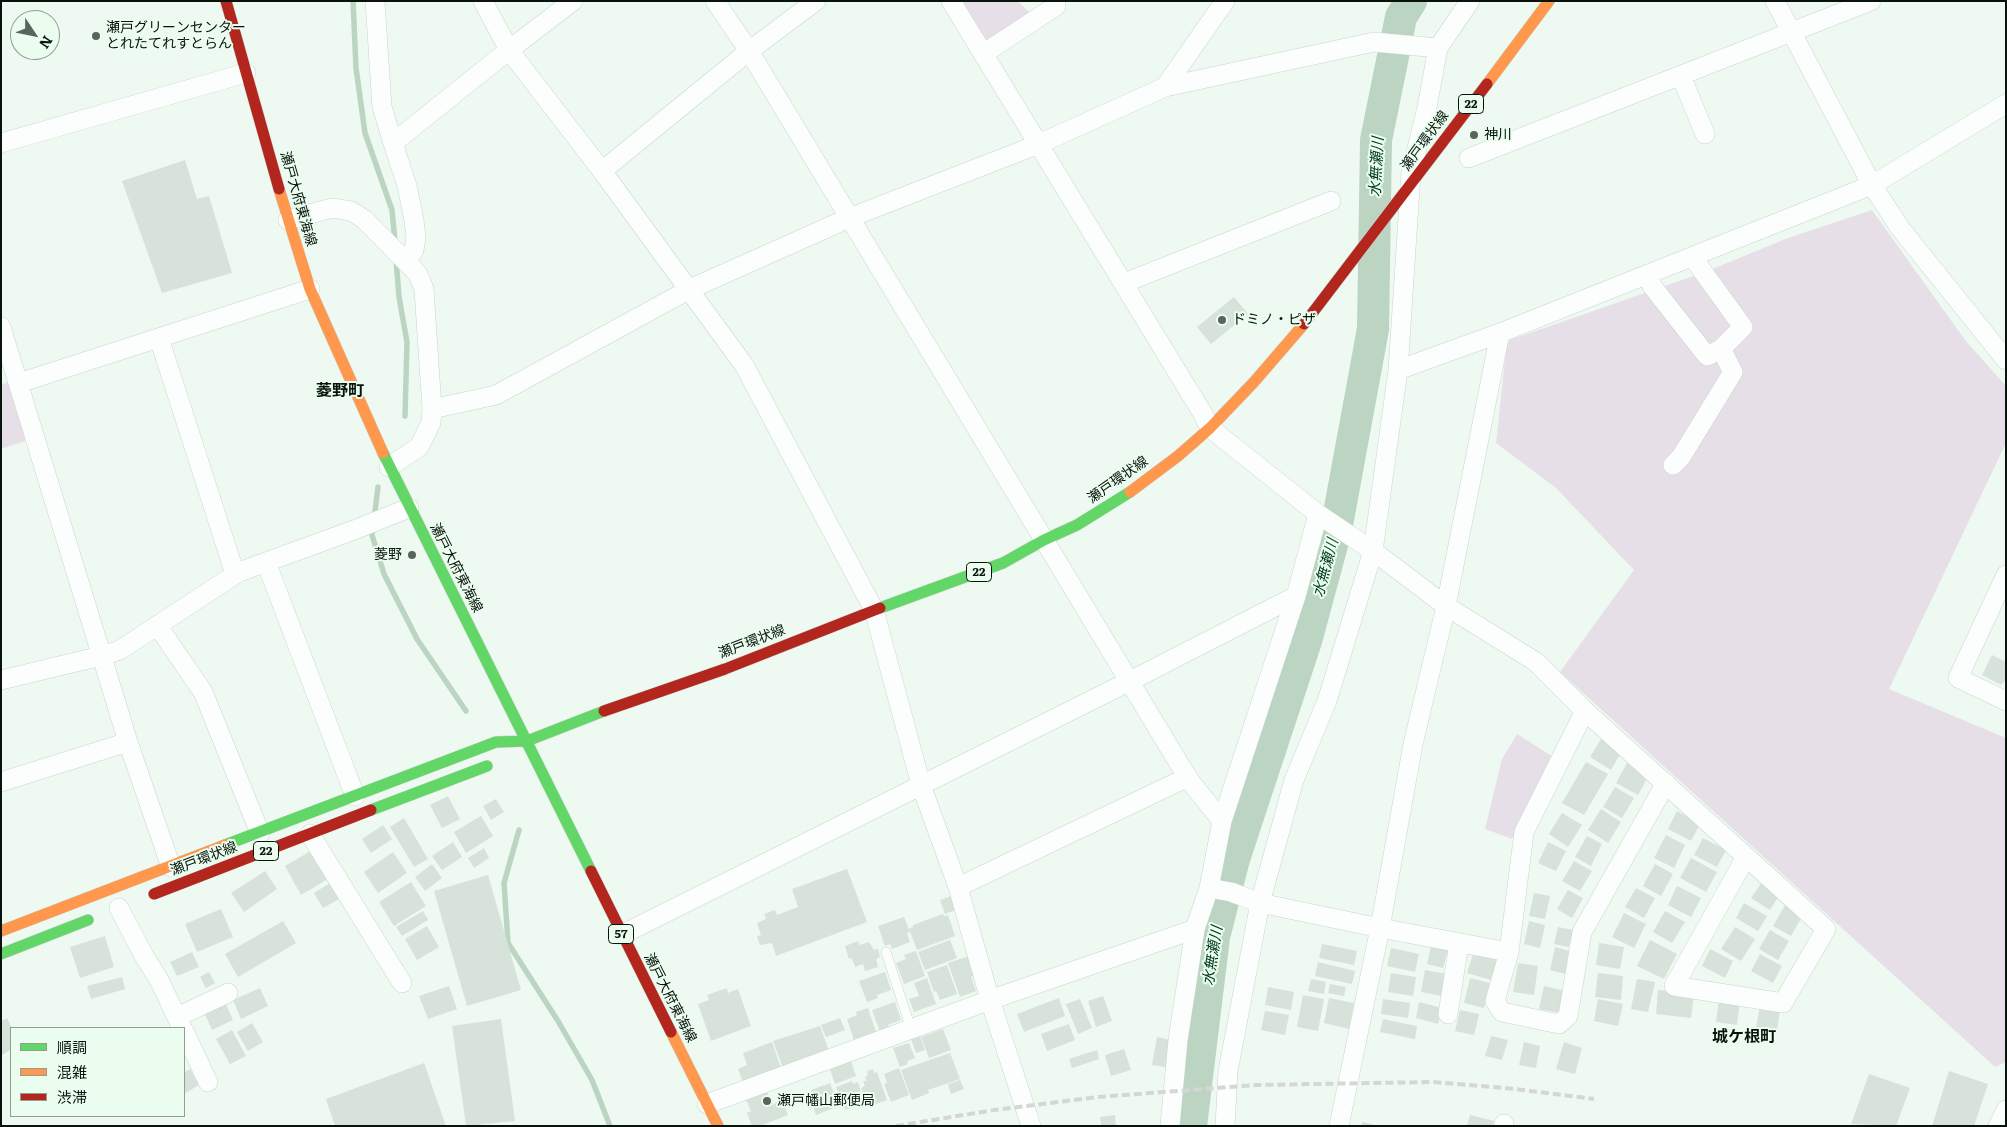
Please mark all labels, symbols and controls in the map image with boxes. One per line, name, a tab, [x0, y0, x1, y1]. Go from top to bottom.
north arrow	[10, 10, 60, 60]
place label: 瀬戸グリーンセンター とれたてれすとらん	[106, 20, 246, 52]
marker: 瀬戸グリーンセンター とれたてれすとらん	[90, 30, 102, 42]
text: N	[35, 32, 58, 53]
road number: 22	[1458, 95, 1484, 114]
street label: 瀬戸環状線	[1398, 108, 1452, 174]
place label: 神川	[1484, 127, 1512, 143]
marker: 神川	[1468, 129, 1480, 141]
water label: 水無瀬川	[1366, 137, 1388, 197]
street label: 瀬戸大府東海線	[276, 150, 320, 248]
place label: ドミノ・ピザ	[1232, 312, 1316, 328]
marker: ドミノ・ピザ	[1216, 314, 1228, 326]
district label: 菱野町	[316, 381, 364, 401]
street label: 瀬戸環状線	[1085, 453, 1151, 507]
street label: 瀬戸大府東海線	[426, 521, 486, 615]
water label: 水無瀬川	[1310, 537, 1342, 599]
place label: 菱野	[374, 547, 402, 563]
marker: 菱野	[406, 549, 418, 561]
road number: 22	[966, 562, 992, 582]
street label: 瀬戸環状線	[716, 622, 788, 662]
street label: 瀬戸環状線	[168, 839, 240, 879]
road number: 22	[254, 841, 278, 860]
road number: 57	[608, 924, 634, 944]
water label: 水無瀬川	[1199, 925, 1227, 987]
street label: 瀬戸大府東海線	[640, 951, 700, 1045]
legend	[10, 1027, 185, 1117]
district label: 城ケ根町	[1712, 1027, 1776, 1047]
text: 順調	[57, 1035, 87, 1058]
text: 混雑	[57, 1060, 87, 1083]
text: 渋滞	[57, 1085, 87, 1108]
place label: 瀬戸幡山郵便局	[777, 1093, 875, 1109]
marker: 瀬戸幡山郵便局	[761, 1095, 773, 1107]

